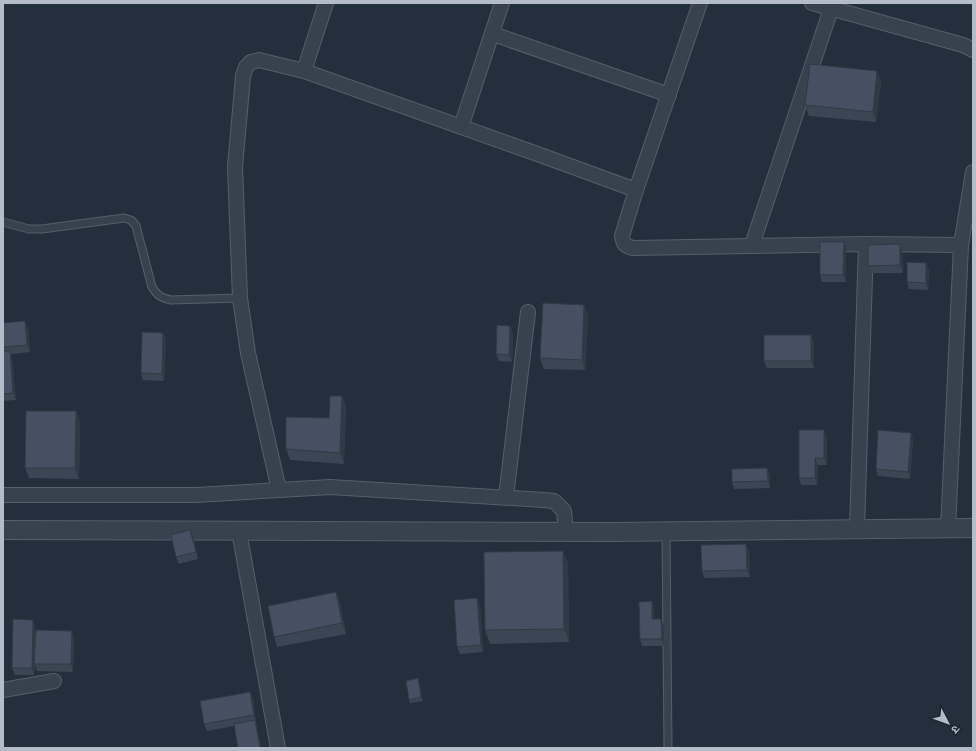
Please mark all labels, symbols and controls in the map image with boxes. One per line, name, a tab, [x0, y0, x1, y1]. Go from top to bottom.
north arrow	[928, 703, 968, 743]
text: उ	[948, 723, 962, 736]

